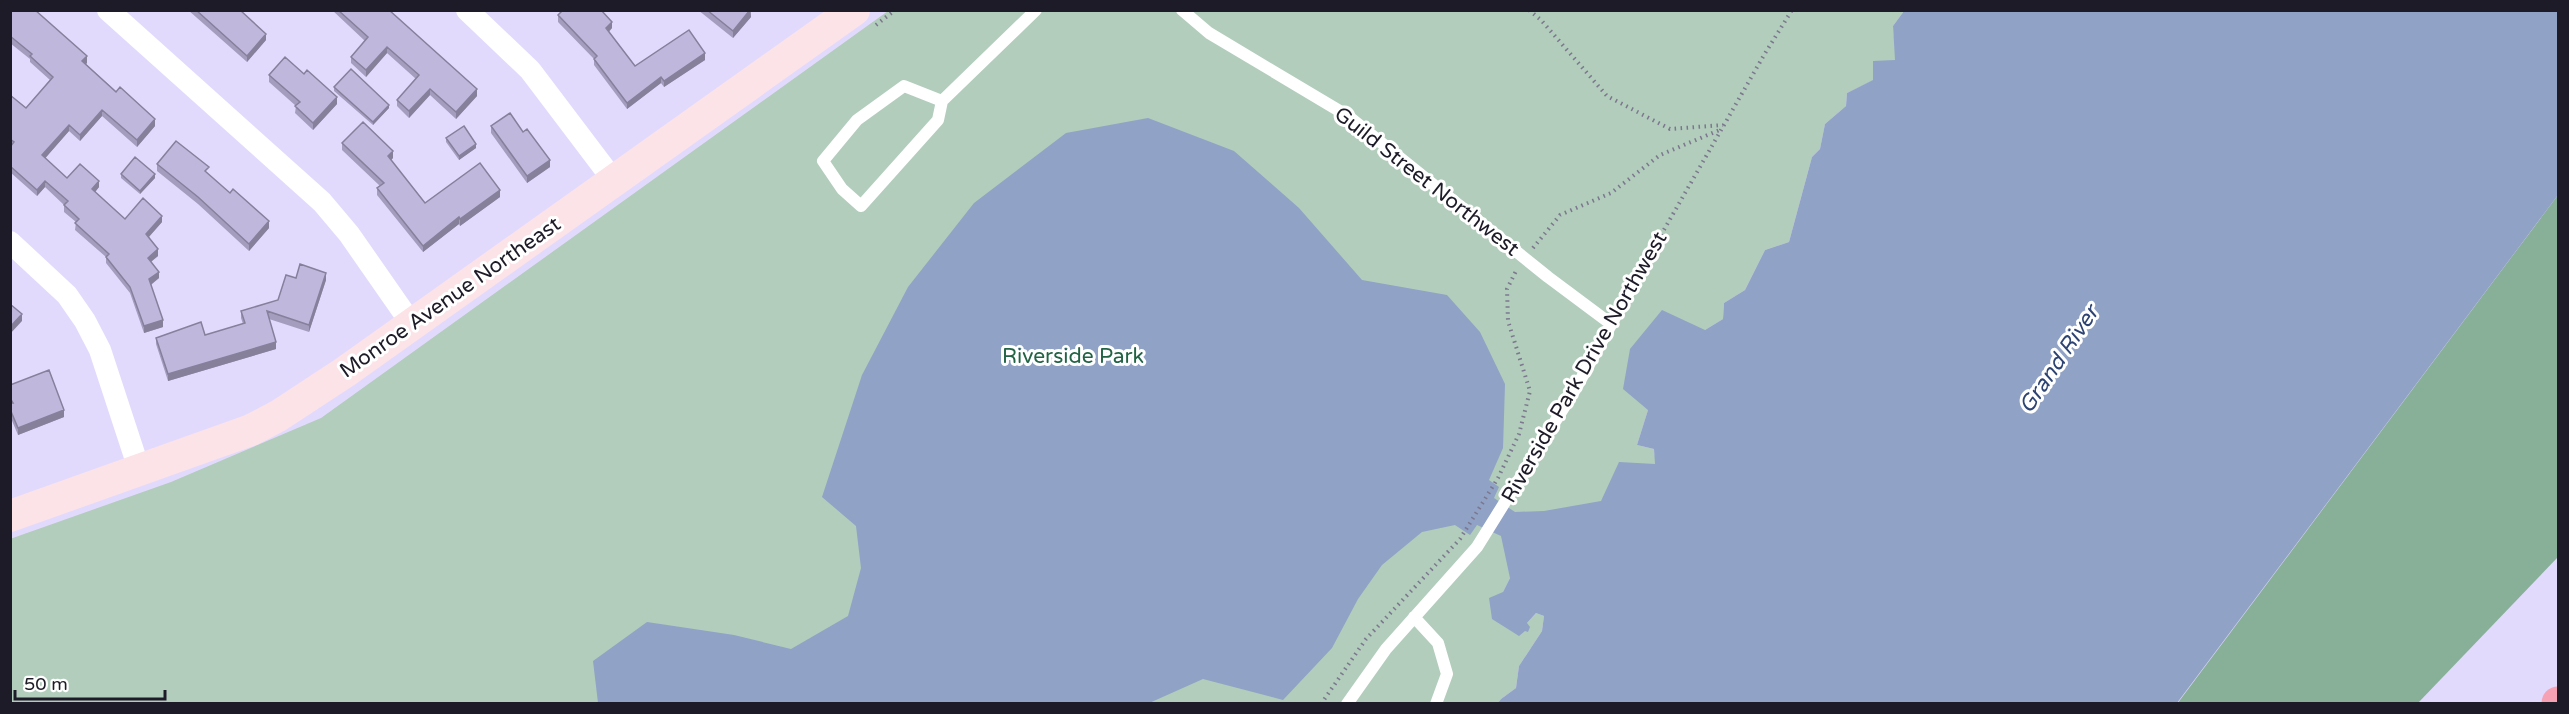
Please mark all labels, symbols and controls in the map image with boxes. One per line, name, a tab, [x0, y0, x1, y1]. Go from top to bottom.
street label: Guild Street Northwest	[1329, 101, 1524, 261]
street label: Monroe Avenue Northeast	[335, 211, 566, 383]
street label: Riverside Park Drive Northwest	[1496, 227, 1672, 507]
water label: Grand River	[2013, 299, 2106, 418]
park label: Riverside Park	[1002, 344, 1144, 369]
scale bar	[15, 663, 165, 701]
text: 50 m	[24, 673, 68, 695]

